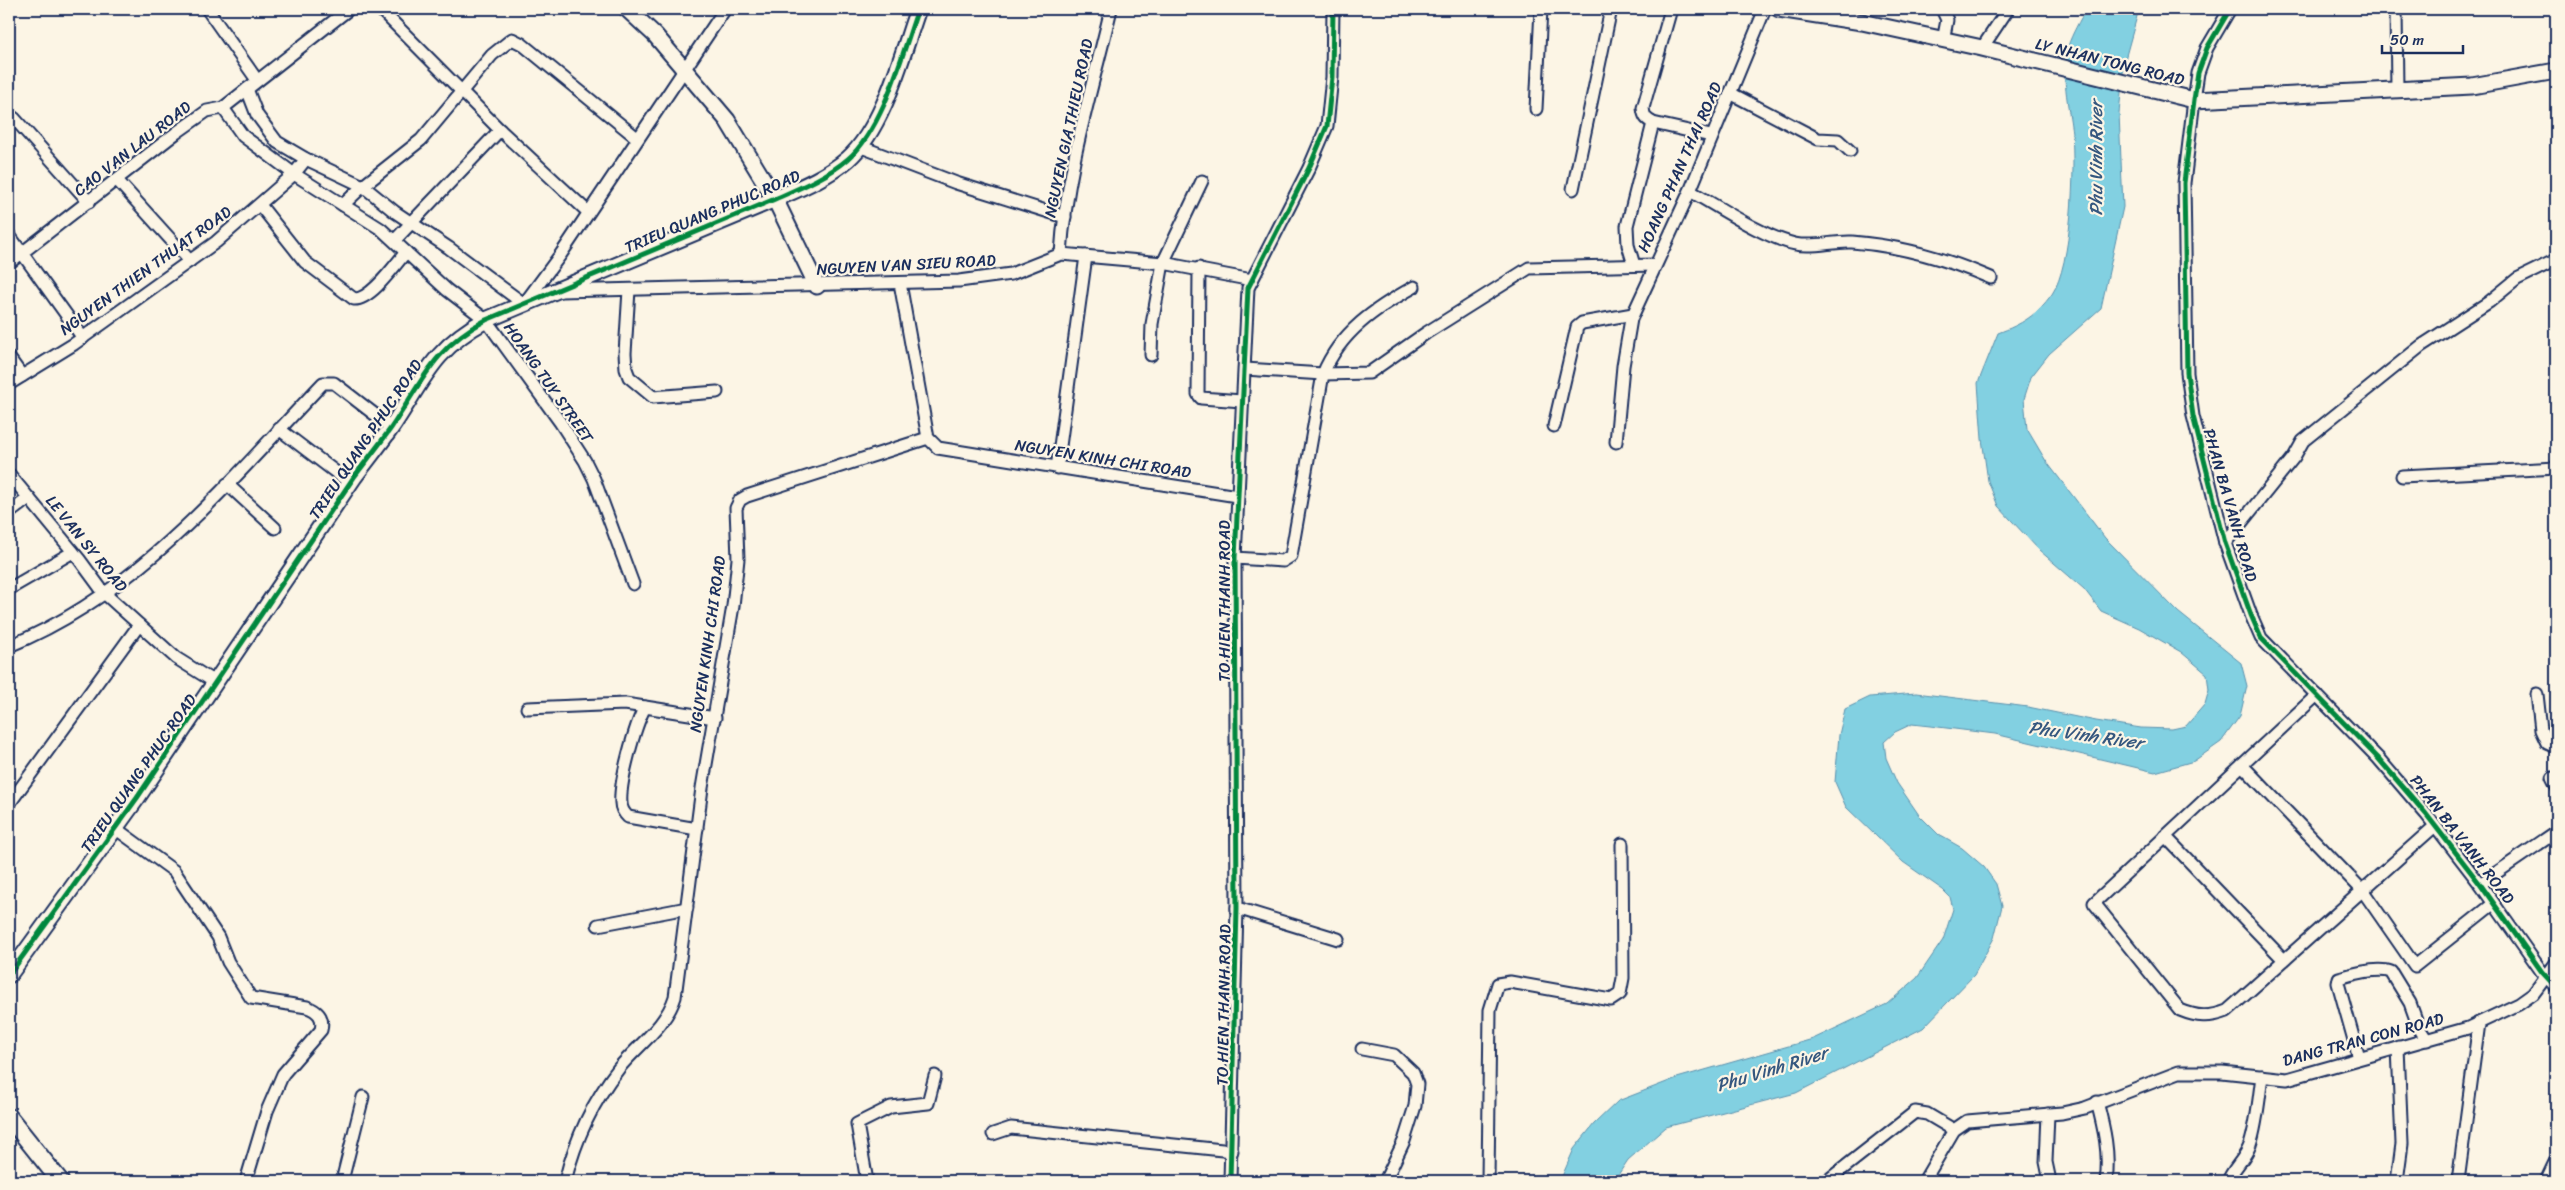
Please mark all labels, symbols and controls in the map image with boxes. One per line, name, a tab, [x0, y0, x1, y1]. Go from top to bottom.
scale bar	[2382, 22, 2464, 54]
text: 50 m	[2390, 27, 2425, 53]
street label: LY NHAN TONG ROAD	[2032, 29, 2188, 94]
street label: NGUYEN GIA THIEU ROAD	[1035, 36, 1102, 220]
street label: HOANG PHAN THAI ROAD	[1629, 77, 1730, 257]
street label: CAO VAN LAU ROAD	[67, 93, 198, 204]
water label: Phu Vinh River	[2080, 97, 2112, 215]
street label: TRIEU QUANG PHUC ROAD	[620, 161, 805, 262]
street label: NGUYEN THIEN THUAT ROAD	[53, 197, 238, 343]
street label: NGUYEN VAN SIEU ROAD	[816, 245, 997, 284]
street label: HOANG TUY STREET	[496, 316, 602, 450]
street label: TRIEU QUANG PHUC ROAD	[301, 353, 430, 526]
street label: PHAN BA VANH ROAD	[2195, 425, 2266, 586]
street label: NGUYEN KINH CHI ROAD	[1013, 430, 1193, 487]
street label: LE VAN SY ROAD	[38, 488, 135, 599]
street label: TO HIEN THANH ROAD	[1210, 520, 1239, 682]
street label: NGUYEN KINH CHI ROAD	[681, 554, 734, 734]
street label: TRIEU QUANG PHUC ROAD	[72, 687, 205, 859]
water label: Phu Vinh River	[2027, 711, 2149, 759]
street label: PHAN BA VANH ROAD	[2402, 768, 2523, 911]
street label: TO HIEN THANH ROAD	[1208, 924, 1239, 1086]
street label: DANG TRAN CON ROAD	[2279, 1004, 2447, 1075]
water label: Phu Vinh River	[1712, 1036, 1835, 1101]

